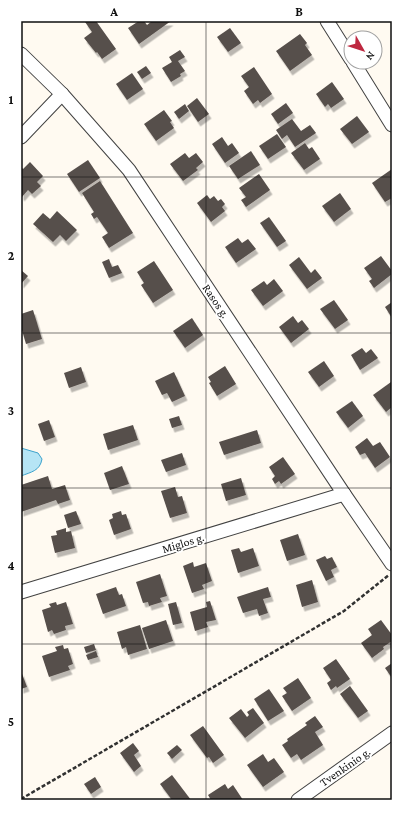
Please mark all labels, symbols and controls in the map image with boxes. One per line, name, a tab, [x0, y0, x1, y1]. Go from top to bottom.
text: A	[109, 4, 118, 19]
text: B	[295, 4, 303, 19]
north arrow	[343, 30, 383, 70]
text: N	[363, 50, 378, 63]
text: 1	[9, 92, 14, 107]
text: 2	[8, 248, 15, 263]
street label: Rasos g.	[200, 281, 233, 321]
text: 3	[8, 403, 14, 418]
street label: Miglos g.	[160, 530, 206, 556]
text: 4	[7, 558, 15, 573]
text: 5	[8, 714, 14, 729]
street label: Tvenkinio g.	[317, 744, 373, 790]

